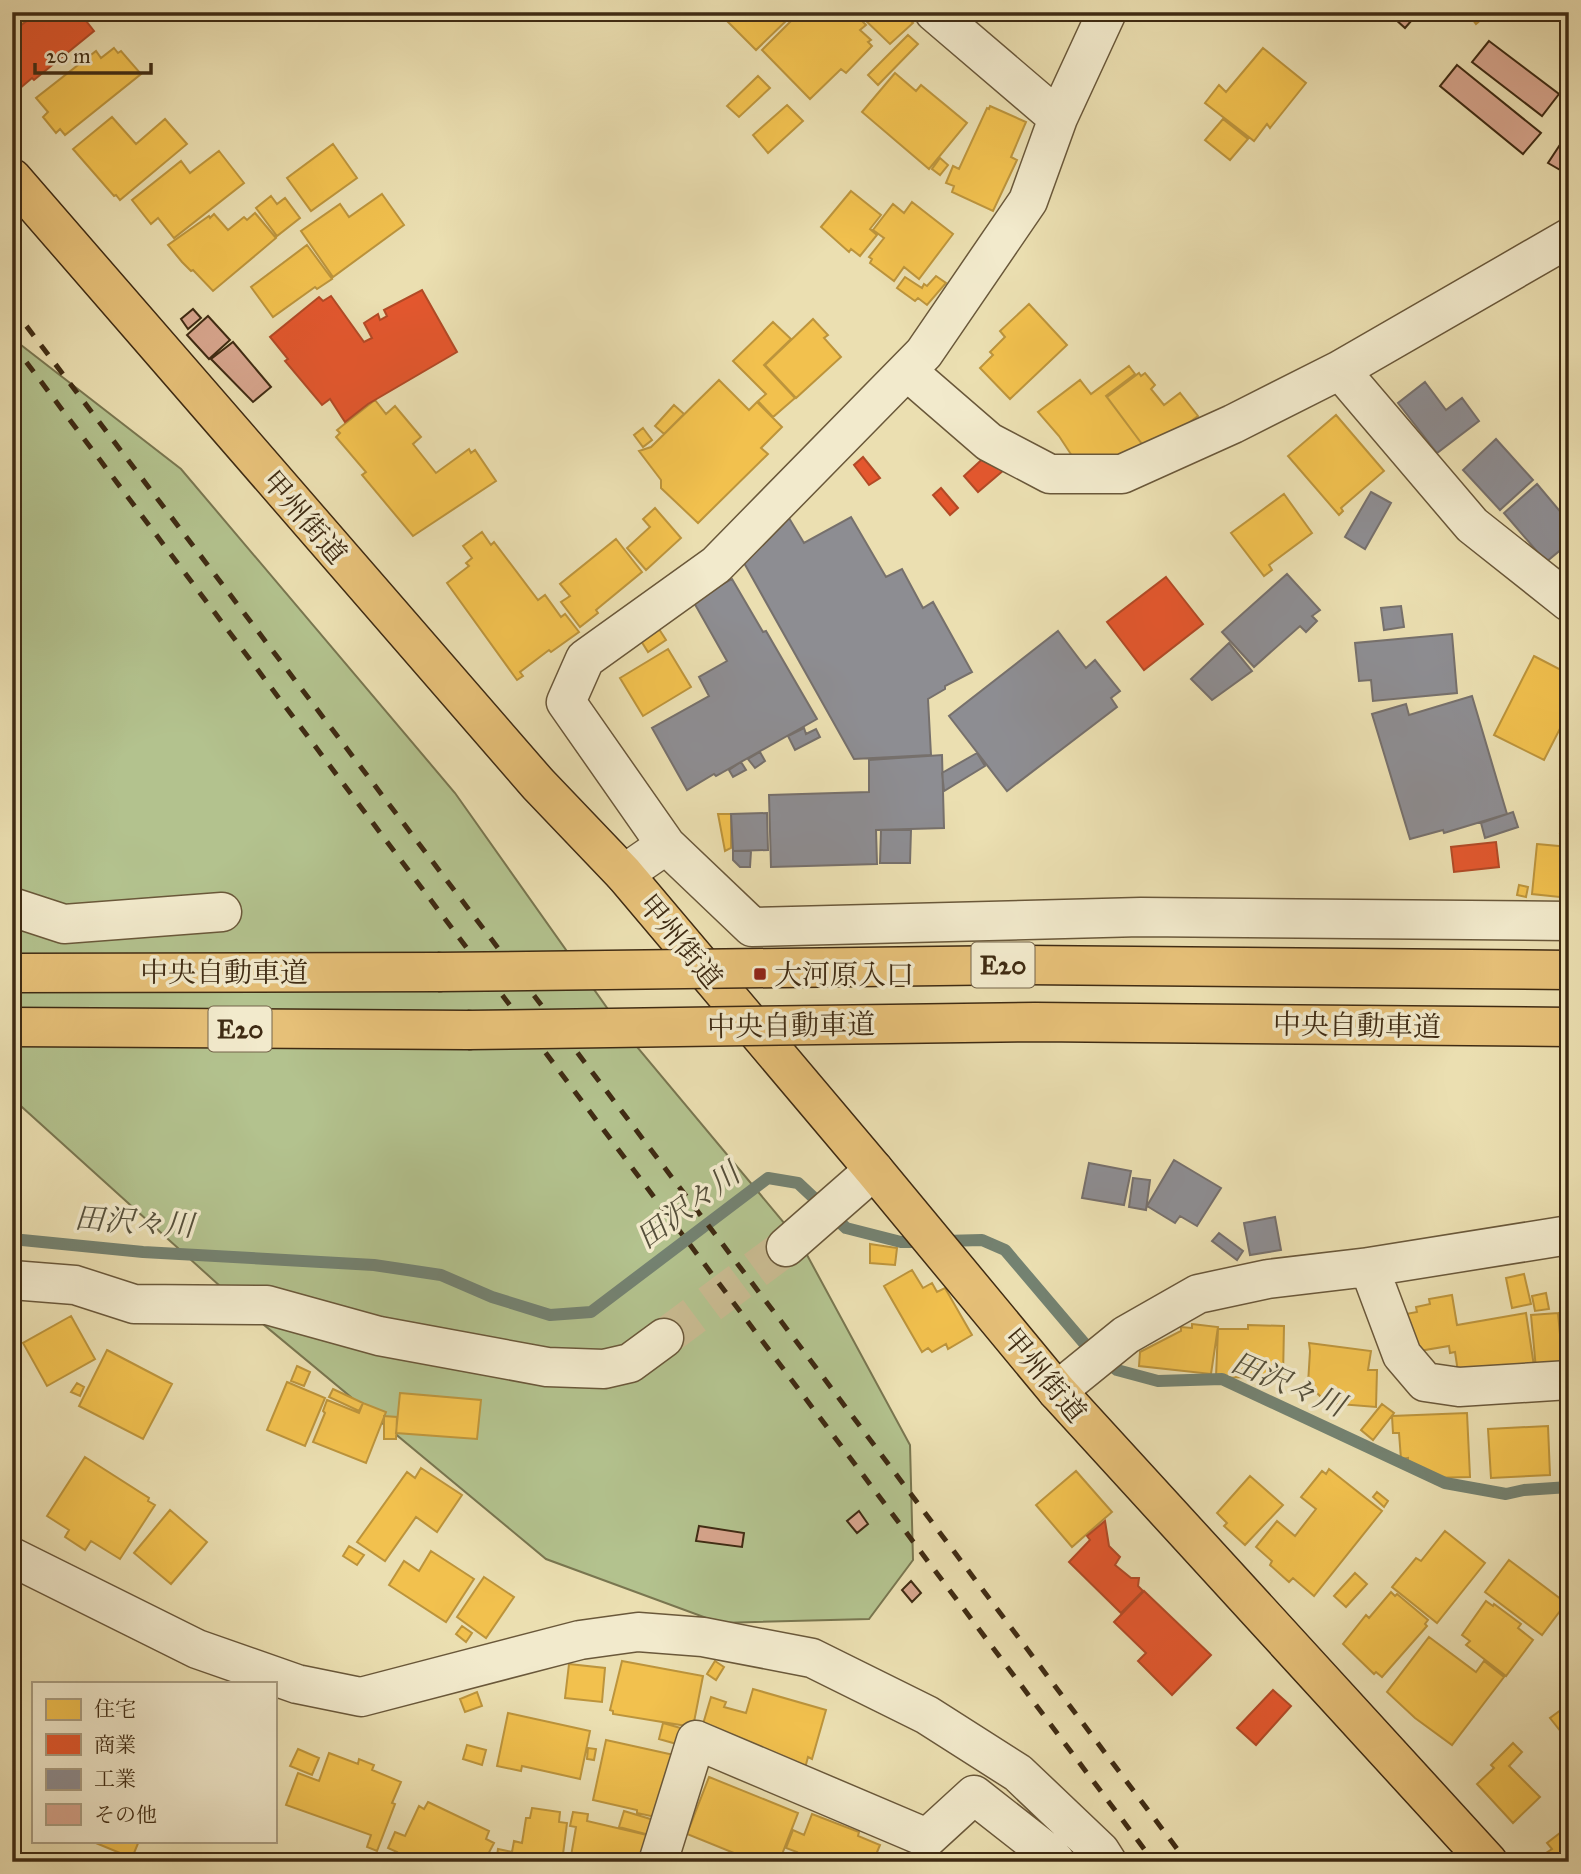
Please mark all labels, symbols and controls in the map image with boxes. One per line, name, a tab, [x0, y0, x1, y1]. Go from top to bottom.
scale bar	[35, 32, 150, 76]
text: 20 m	[46, 43, 91, 69]
street label: 甲州街道	[255, 464, 355, 571]
street label: 甲州街道	[631, 887, 730, 995]
road number: E20	[972, 942, 1034, 988]
street label: 中央自動車道	[140, 955, 308, 990]
place label: 大河原入口	[774, 957, 914, 992]
marker: 大河原入口	[752, 966, 768, 982]
road number: E20	[208, 1006, 272, 1052]
street label: 中央自動車道	[707, 1007, 875, 1044]
street label: 中央自動車道	[1273, 1007, 1441, 1044]
water label: 田沢々川	[629, 1154, 749, 1256]
water label: 田沢々川	[73, 1200, 198, 1244]
street label: 甲州街道	[995, 1321, 1094, 1429]
water label: 田沢々川	[1226, 1344, 1353, 1425]
legend	[32, 1682, 276, 1842]
text: 住宅	[94, 1696, 136, 1722]
text: 商業	[94, 1732, 136, 1758]
text: 工業	[94, 1766, 136, 1792]
text: その他	[94, 1802, 157, 1828]

